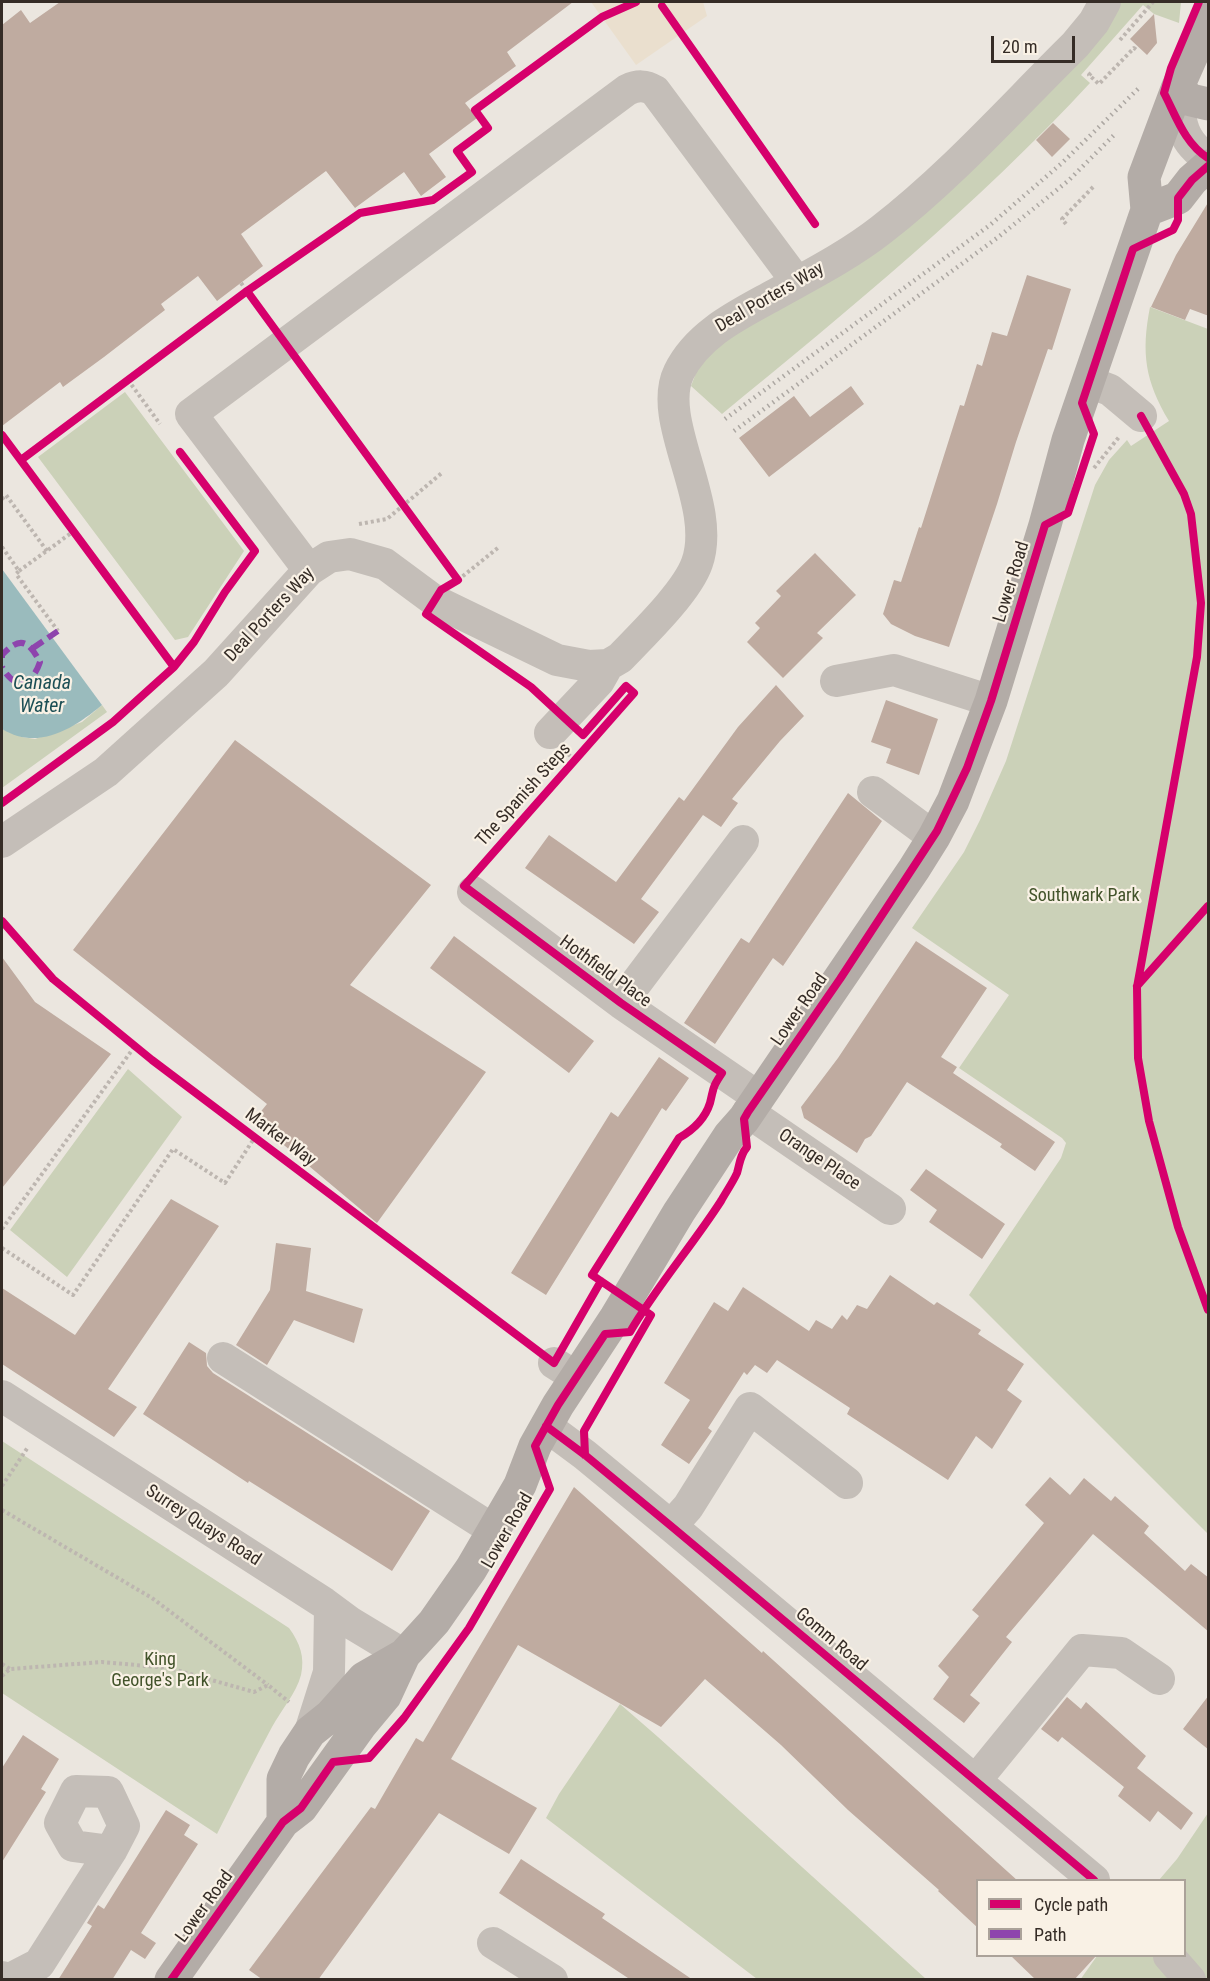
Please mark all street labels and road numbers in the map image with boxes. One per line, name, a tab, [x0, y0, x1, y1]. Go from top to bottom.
street label: Deal Porters Way	[712, 258, 828, 338]
street label: Lower Road	[989, 539, 1035, 625]
street label: Deal Porters Way	[221, 563, 319, 667]
street label: The Spanish Steps	[472, 739, 576, 851]
street label: Hothfield Place	[555, 931, 655, 1013]
street label: Lower Road	[767, 970, 833, 1050]
street label: Marker Way	[240, 1104, 320, 1172]
street label: Orange Place	[774, 1125, 864, 1195]
street label: Surrey Quays Road	[141, 1481, 265, 1571]
street label: Lower Road	[478, 1489, 538, 1573]
street label: Gomm Road	[791, 1604, 871, 1676]
street label: Lower Road	[172, 1867, 238, 1947]

